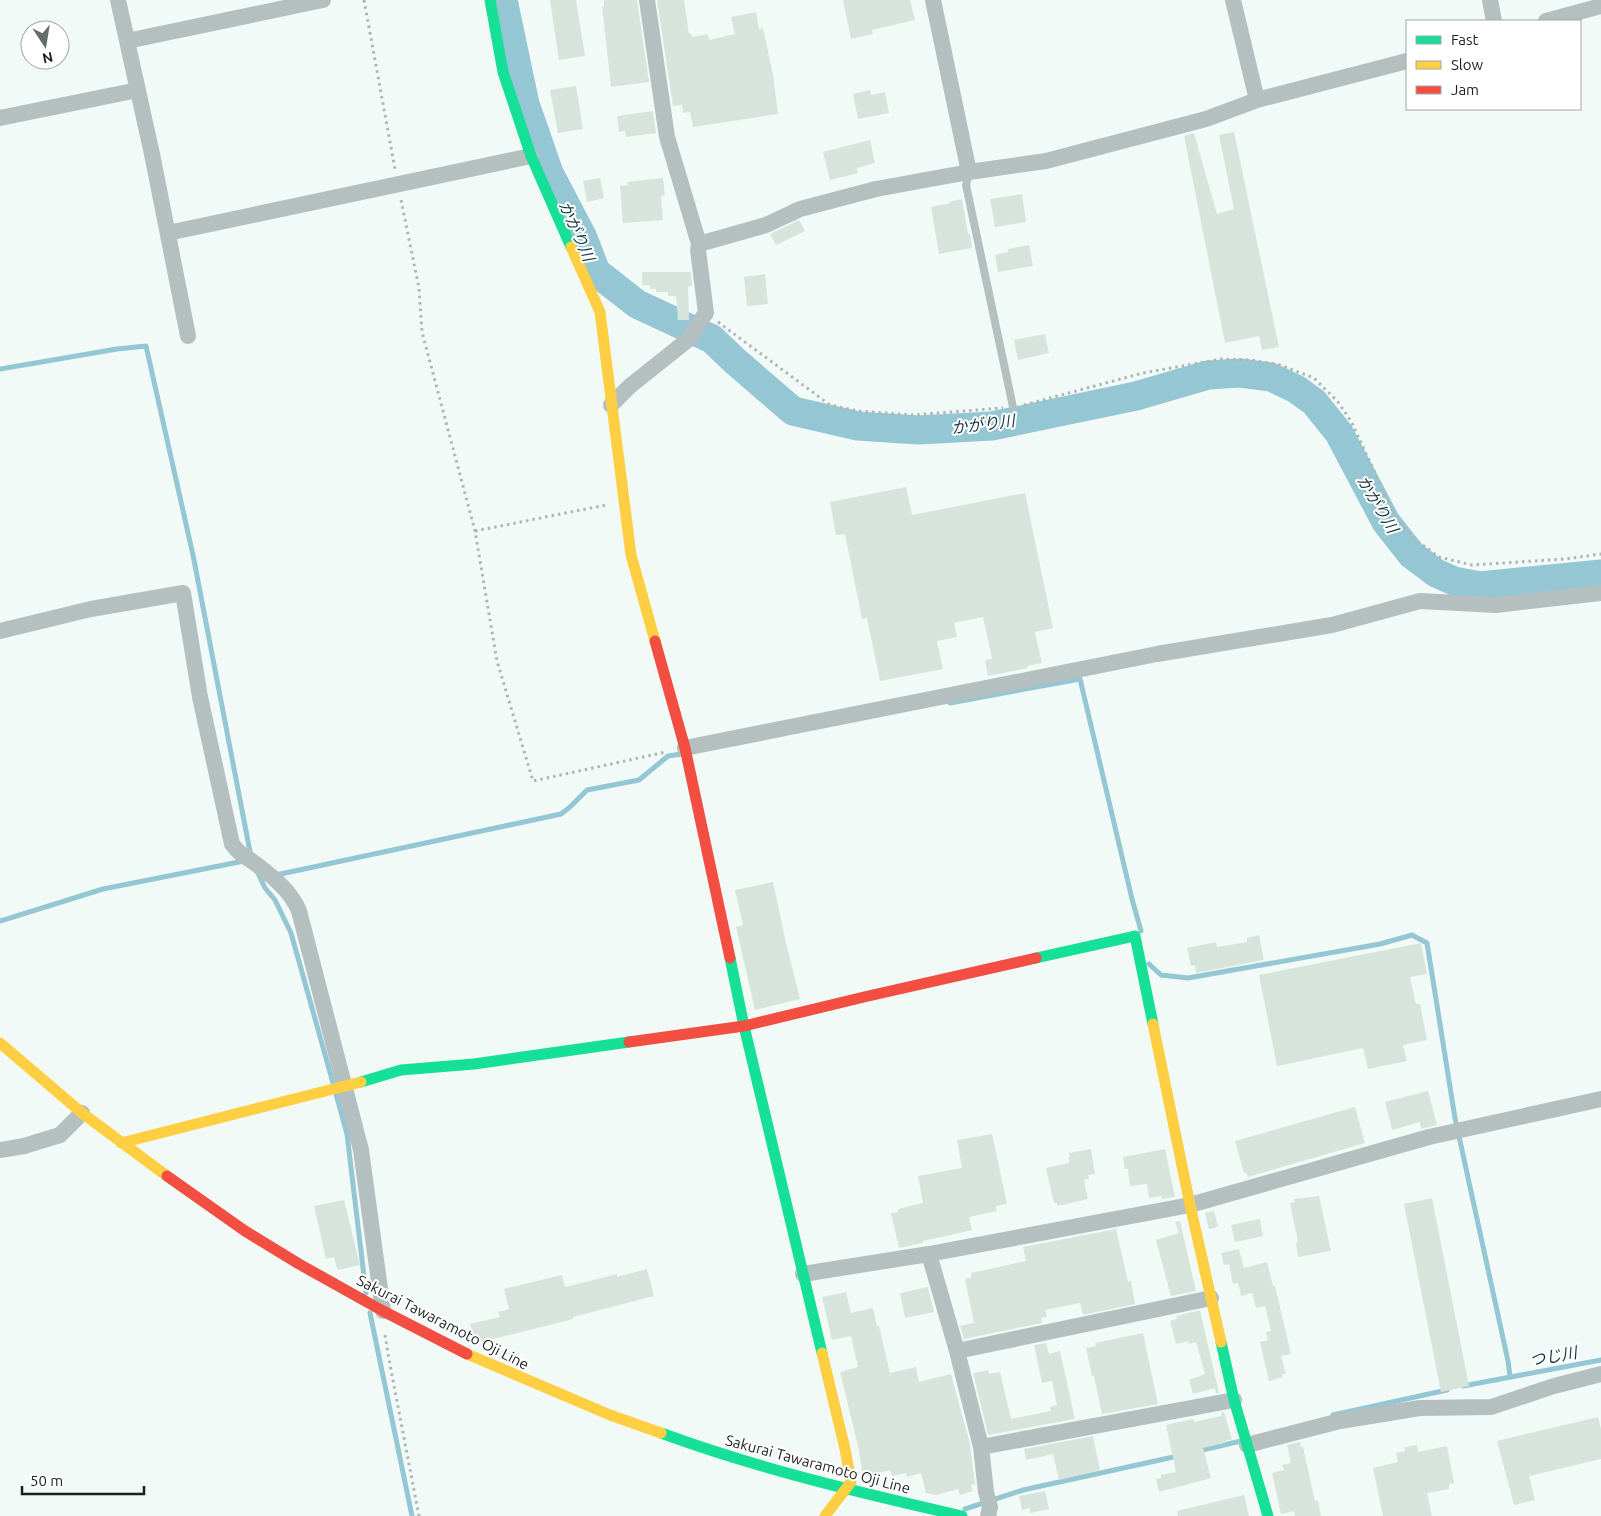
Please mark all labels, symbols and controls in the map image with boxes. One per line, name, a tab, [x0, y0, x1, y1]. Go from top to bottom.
north arrow	[20, 20, 70, 70]
legend	[1406, 20, 1581, 110]
text: Fast	[1451, 31, 1479, 48]
text: N	[41, 49, 54, 67]
text: Slow	[1451, 56, 1484, 73]
text: Jam	[1451, 81, 1479, 98]
water label: かがり川	[556, 198, 599, 266]
water label: かがり川	[950, 411, 1018, 437]
water label: かがり川	[1354, 472, 1403, 538]
street label: Sakurai Tawaramoto Oji Line	[354, 1271, 532, 1373]
water label: つじ川	[1528, 1343, 1580, 1369]
street label: Sakurai Tawaramoto Oji Line	[724, 1431, 912, 1497]
scale bar	[22, 1464, 145, 1496]
text: 50 m	[30, 1472, 63, 1489]

